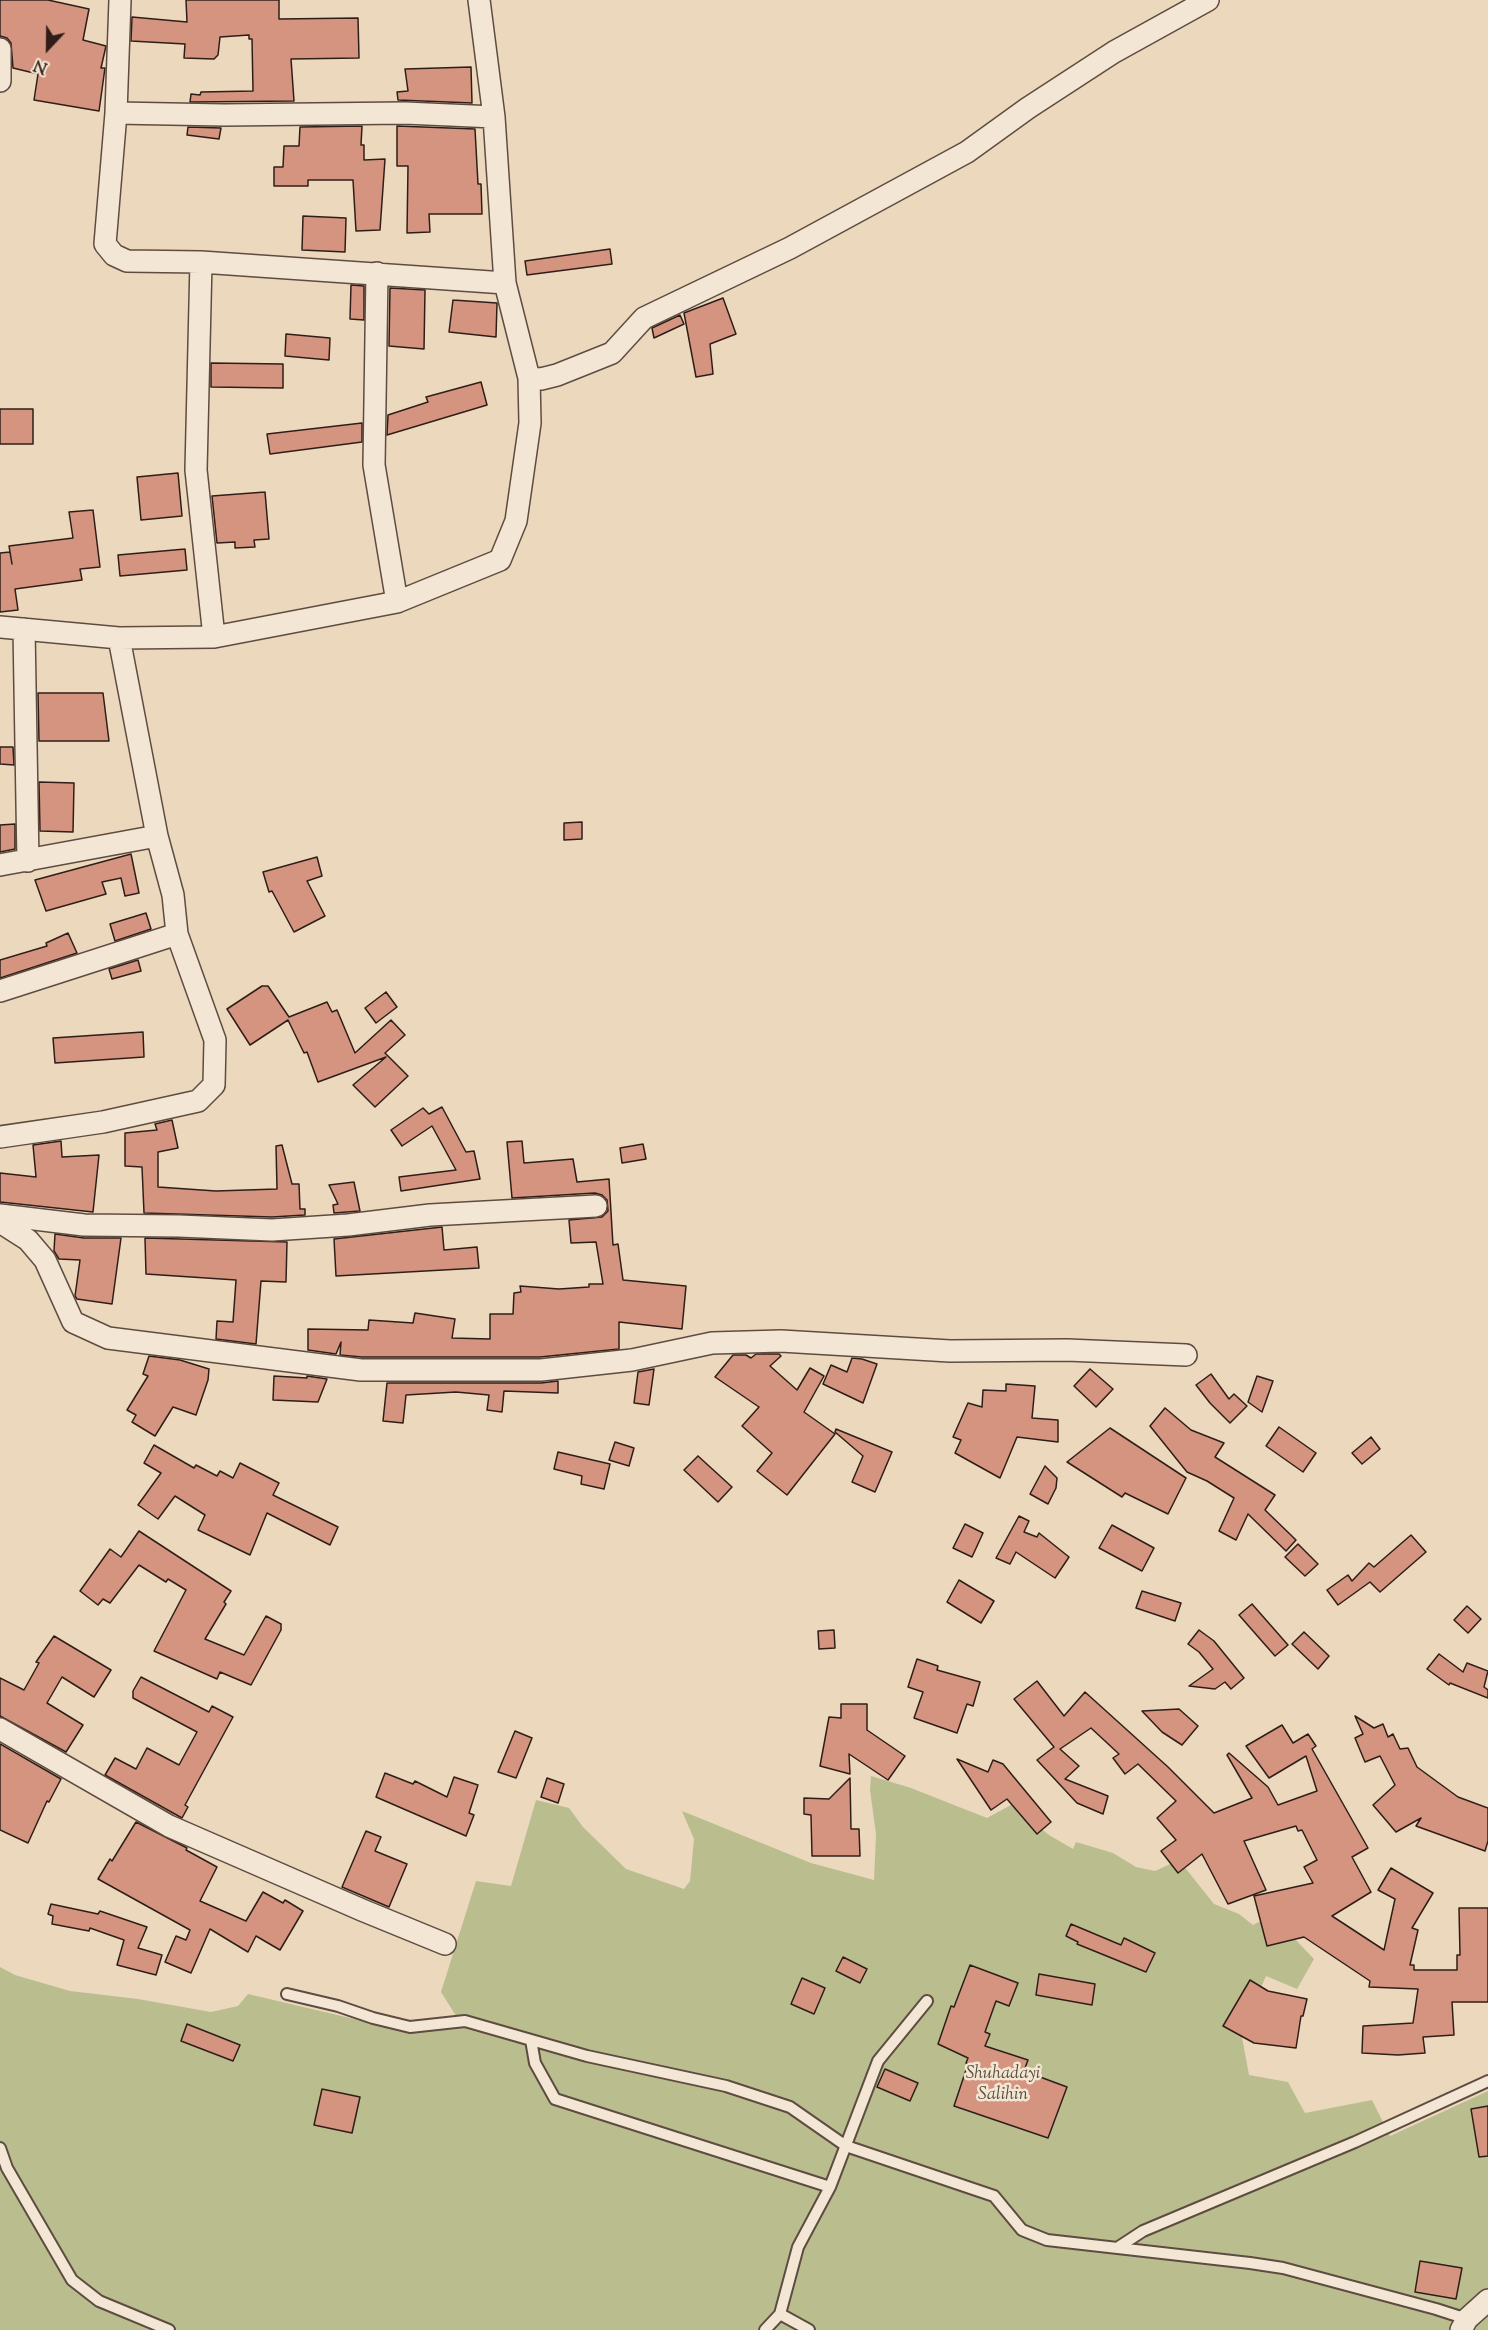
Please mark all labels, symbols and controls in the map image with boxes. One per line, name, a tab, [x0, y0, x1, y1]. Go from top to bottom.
north arrow	[18, 18, 78, 78]
text: N	[31, 52, 51, 78]
park label: Shuhadayi Salihin	[966, 2064, 1040, 2106]

